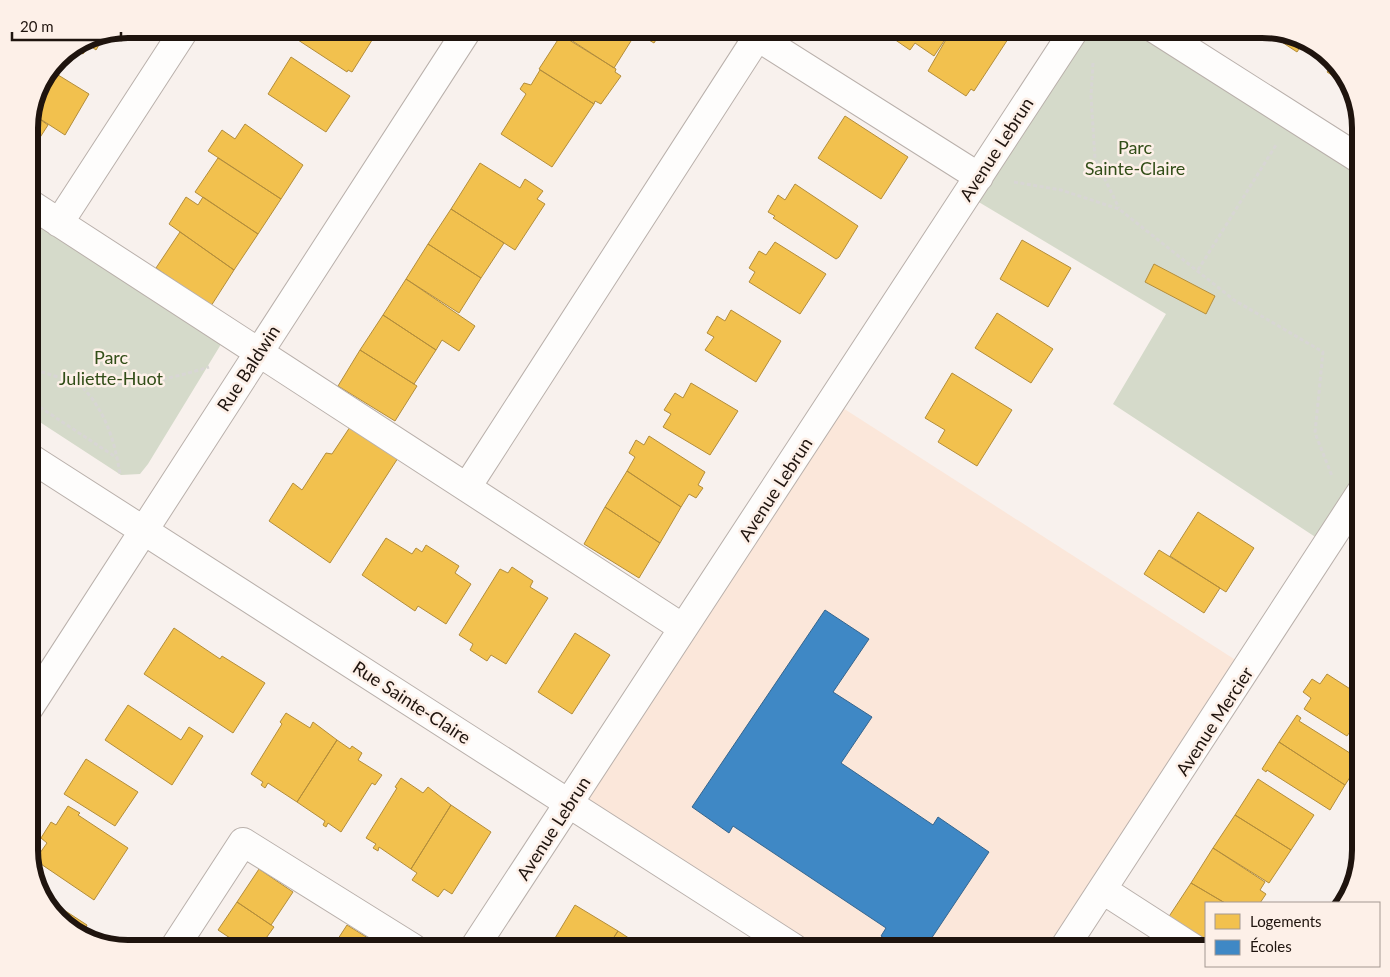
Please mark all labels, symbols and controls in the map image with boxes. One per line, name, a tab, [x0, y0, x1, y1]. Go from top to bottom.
scale bar	[12, 10, 121, 42]
text: 20 m	[20, 17, 54, 35]
street label: Avenue Lebrun	[954, 93, 1038, 205]
park label: Parc Sainte-Claire	[1085, 136, 1185, 179]
street label: Rue Baldwin	[212, 321, 284, 415]
park label: Parc Juliette-Huot	[59, 346, 164, 389]
street label: Avenue Lebrun	[733, 433, 817, 545]
street label: Rue Sainte-Claire	[349, 656, 475, 748]
street label: Avenue Mercier	[1171, 662, 1258, 780]
street label: Avenue Lebrun	[511, 772, 595, 884]
legend	[1205, 902, 1380, 967]
text: Logements	[1250, 912, 1322, 930]
text: Écoles	[1250, 937, 1292, 955]

